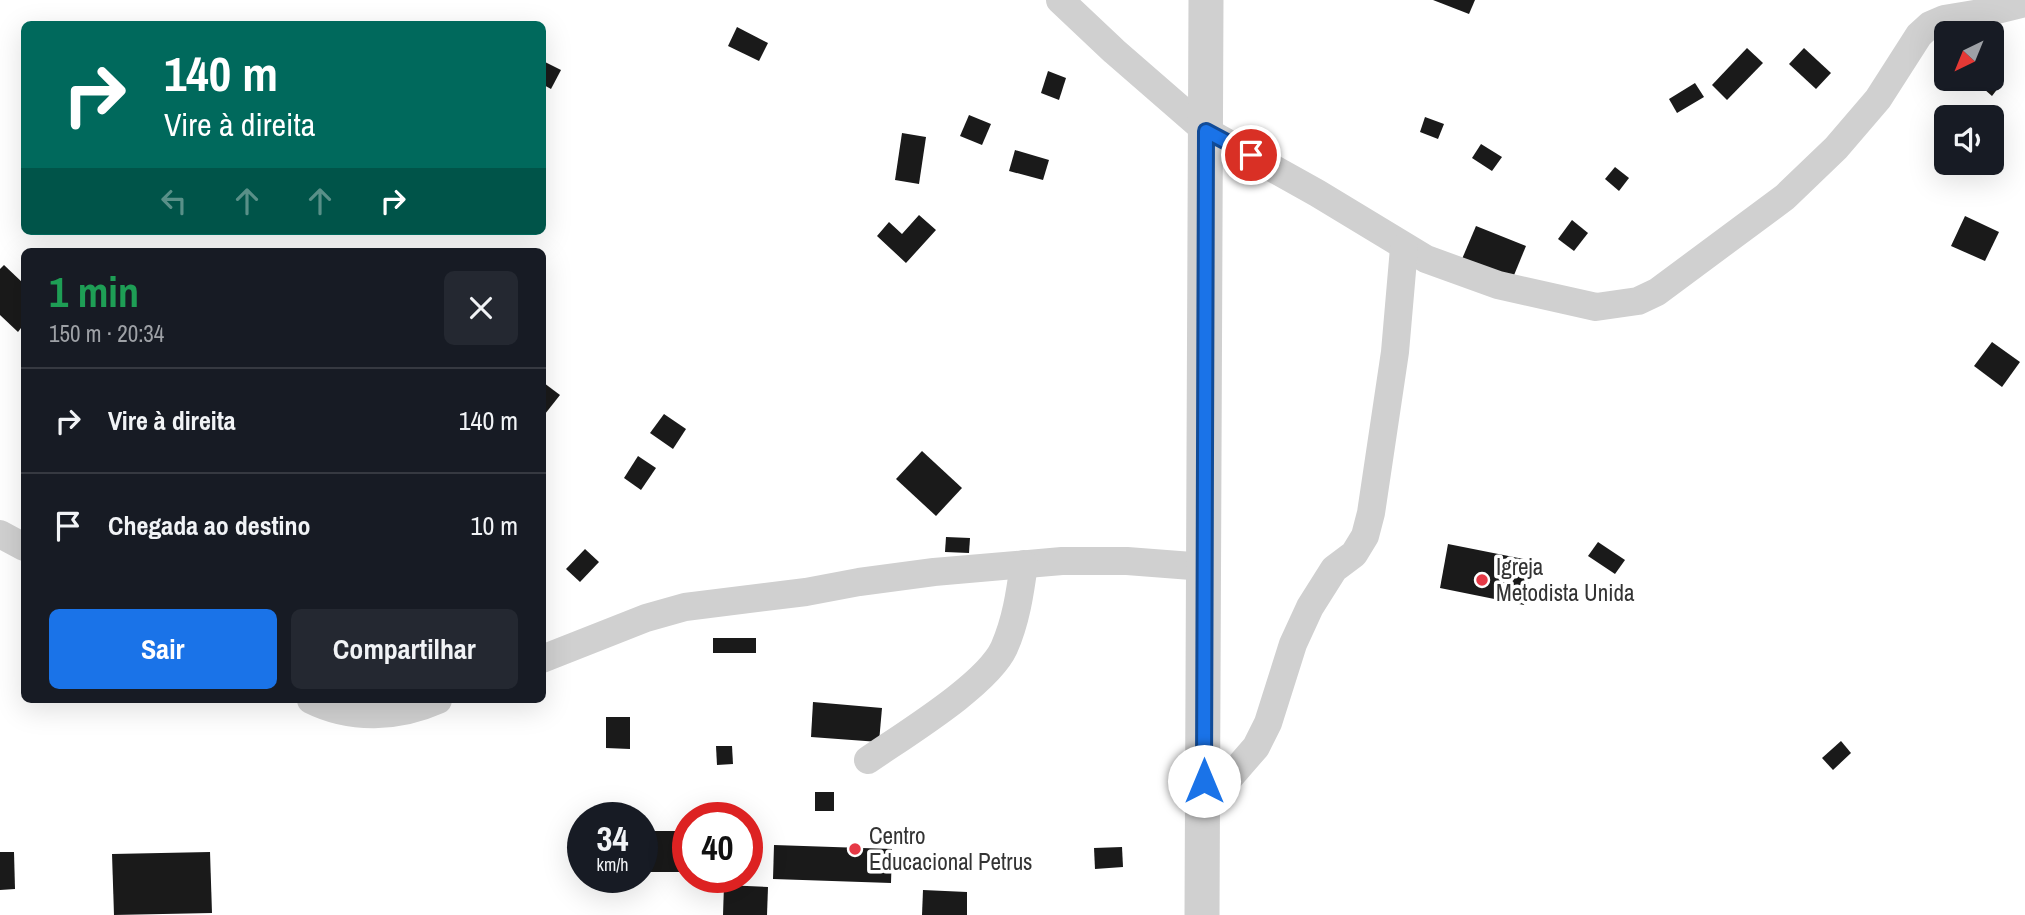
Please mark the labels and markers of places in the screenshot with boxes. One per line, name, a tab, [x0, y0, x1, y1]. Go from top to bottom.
pin	[1221, 125, 1281, 185]
place label: Igreja Metodista Unida	[1496, 551, 1635, 608]
marker: Igreja Metodista Unida	[1474, 572, 1490, 588]
place label: Centro Educacional Petrus	[869, 820, 1033, 877]
marker: Centro Educacional Petrus	[847, 841, 863, 857]

